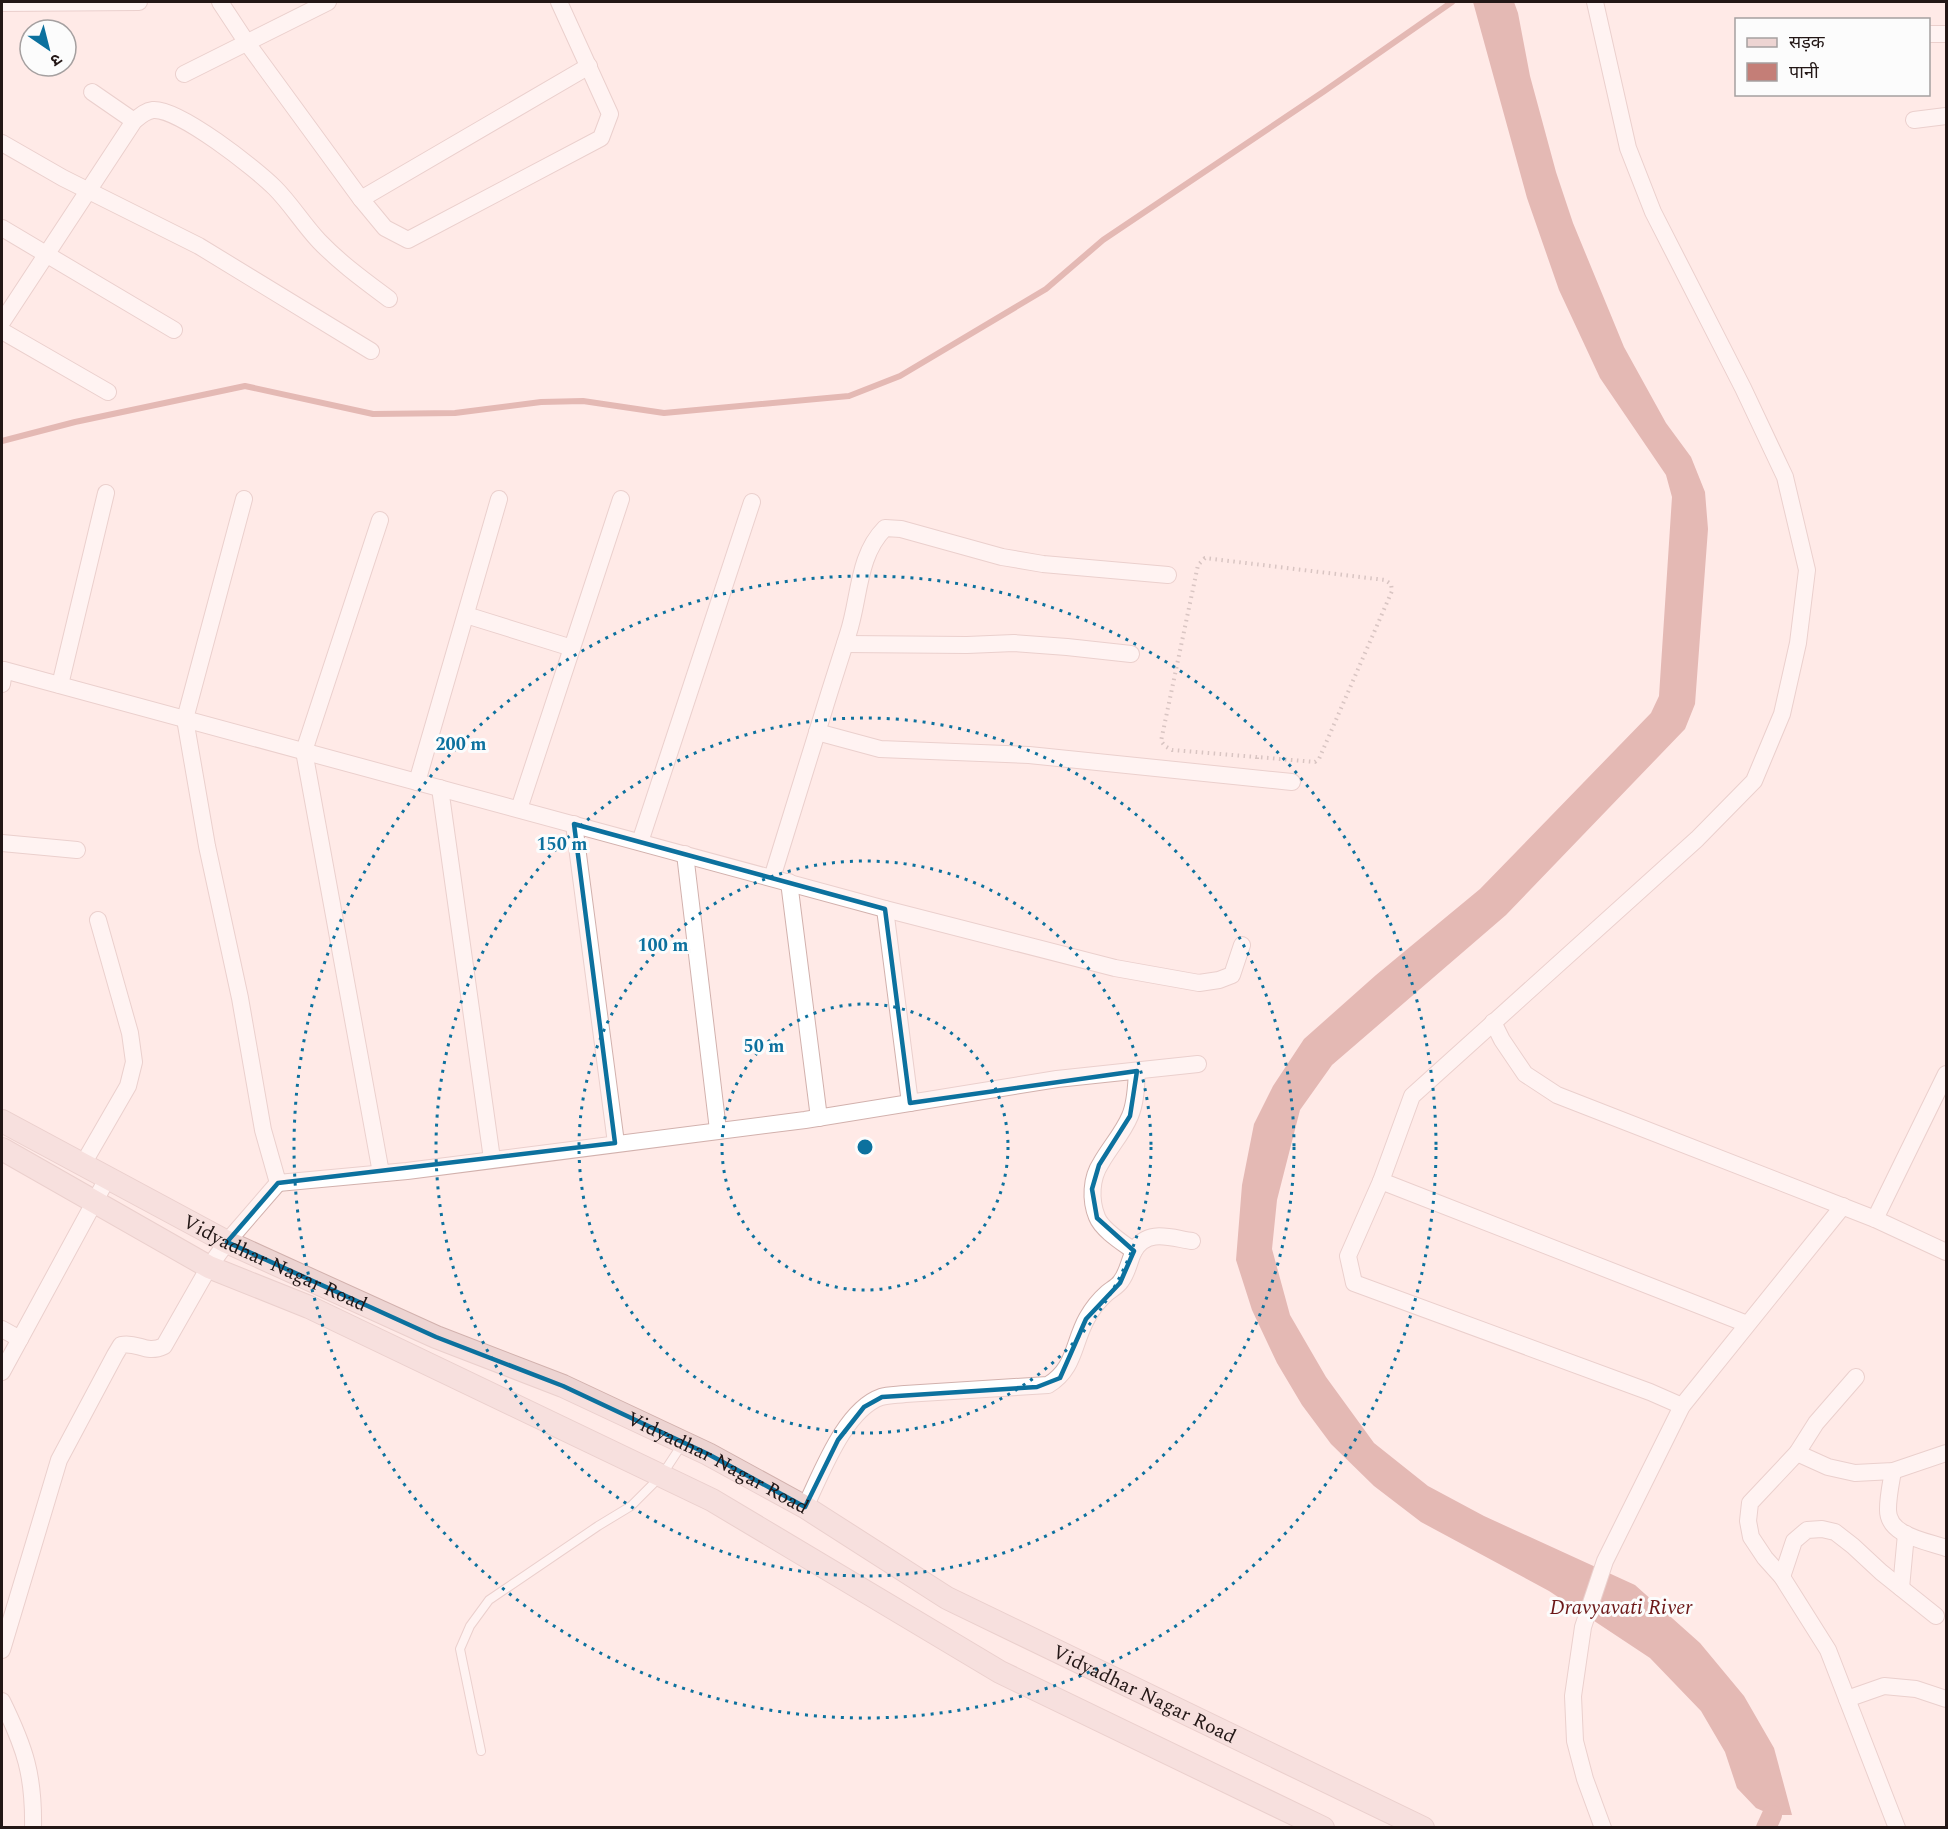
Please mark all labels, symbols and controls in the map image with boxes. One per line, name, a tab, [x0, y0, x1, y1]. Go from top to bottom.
north arrow	[18, 18, 78, 78]
legend	[1735, 18, 1930, 96]
text: सड़क	[1789, 29, 1826, 56]
text: उ	[45, 47, 67, 72]
text: पानी	[1789, 59, 1819, 86]
text: 200 m	[435, 731, 487, 758]
text: 150 m	[536, 831, 588, 858]
text: 100 m	[637, 932, 689, 959]
text: 50 m	[744, 1033, 784, 1060]
centre of rings	[855, 1137, 875, 1157]
street label: Vidyadhar Nagar Road	[177, 1207, 372, 1320]
street label: Vidyadhar Nagar Road	[622, 1404, 814, 1522]
water label: Dravyavati River	[1549, 1592, 1693, 1624]
street label: Vidyadhar Nagar Road	[1047, 1637, 1241, 1752]

